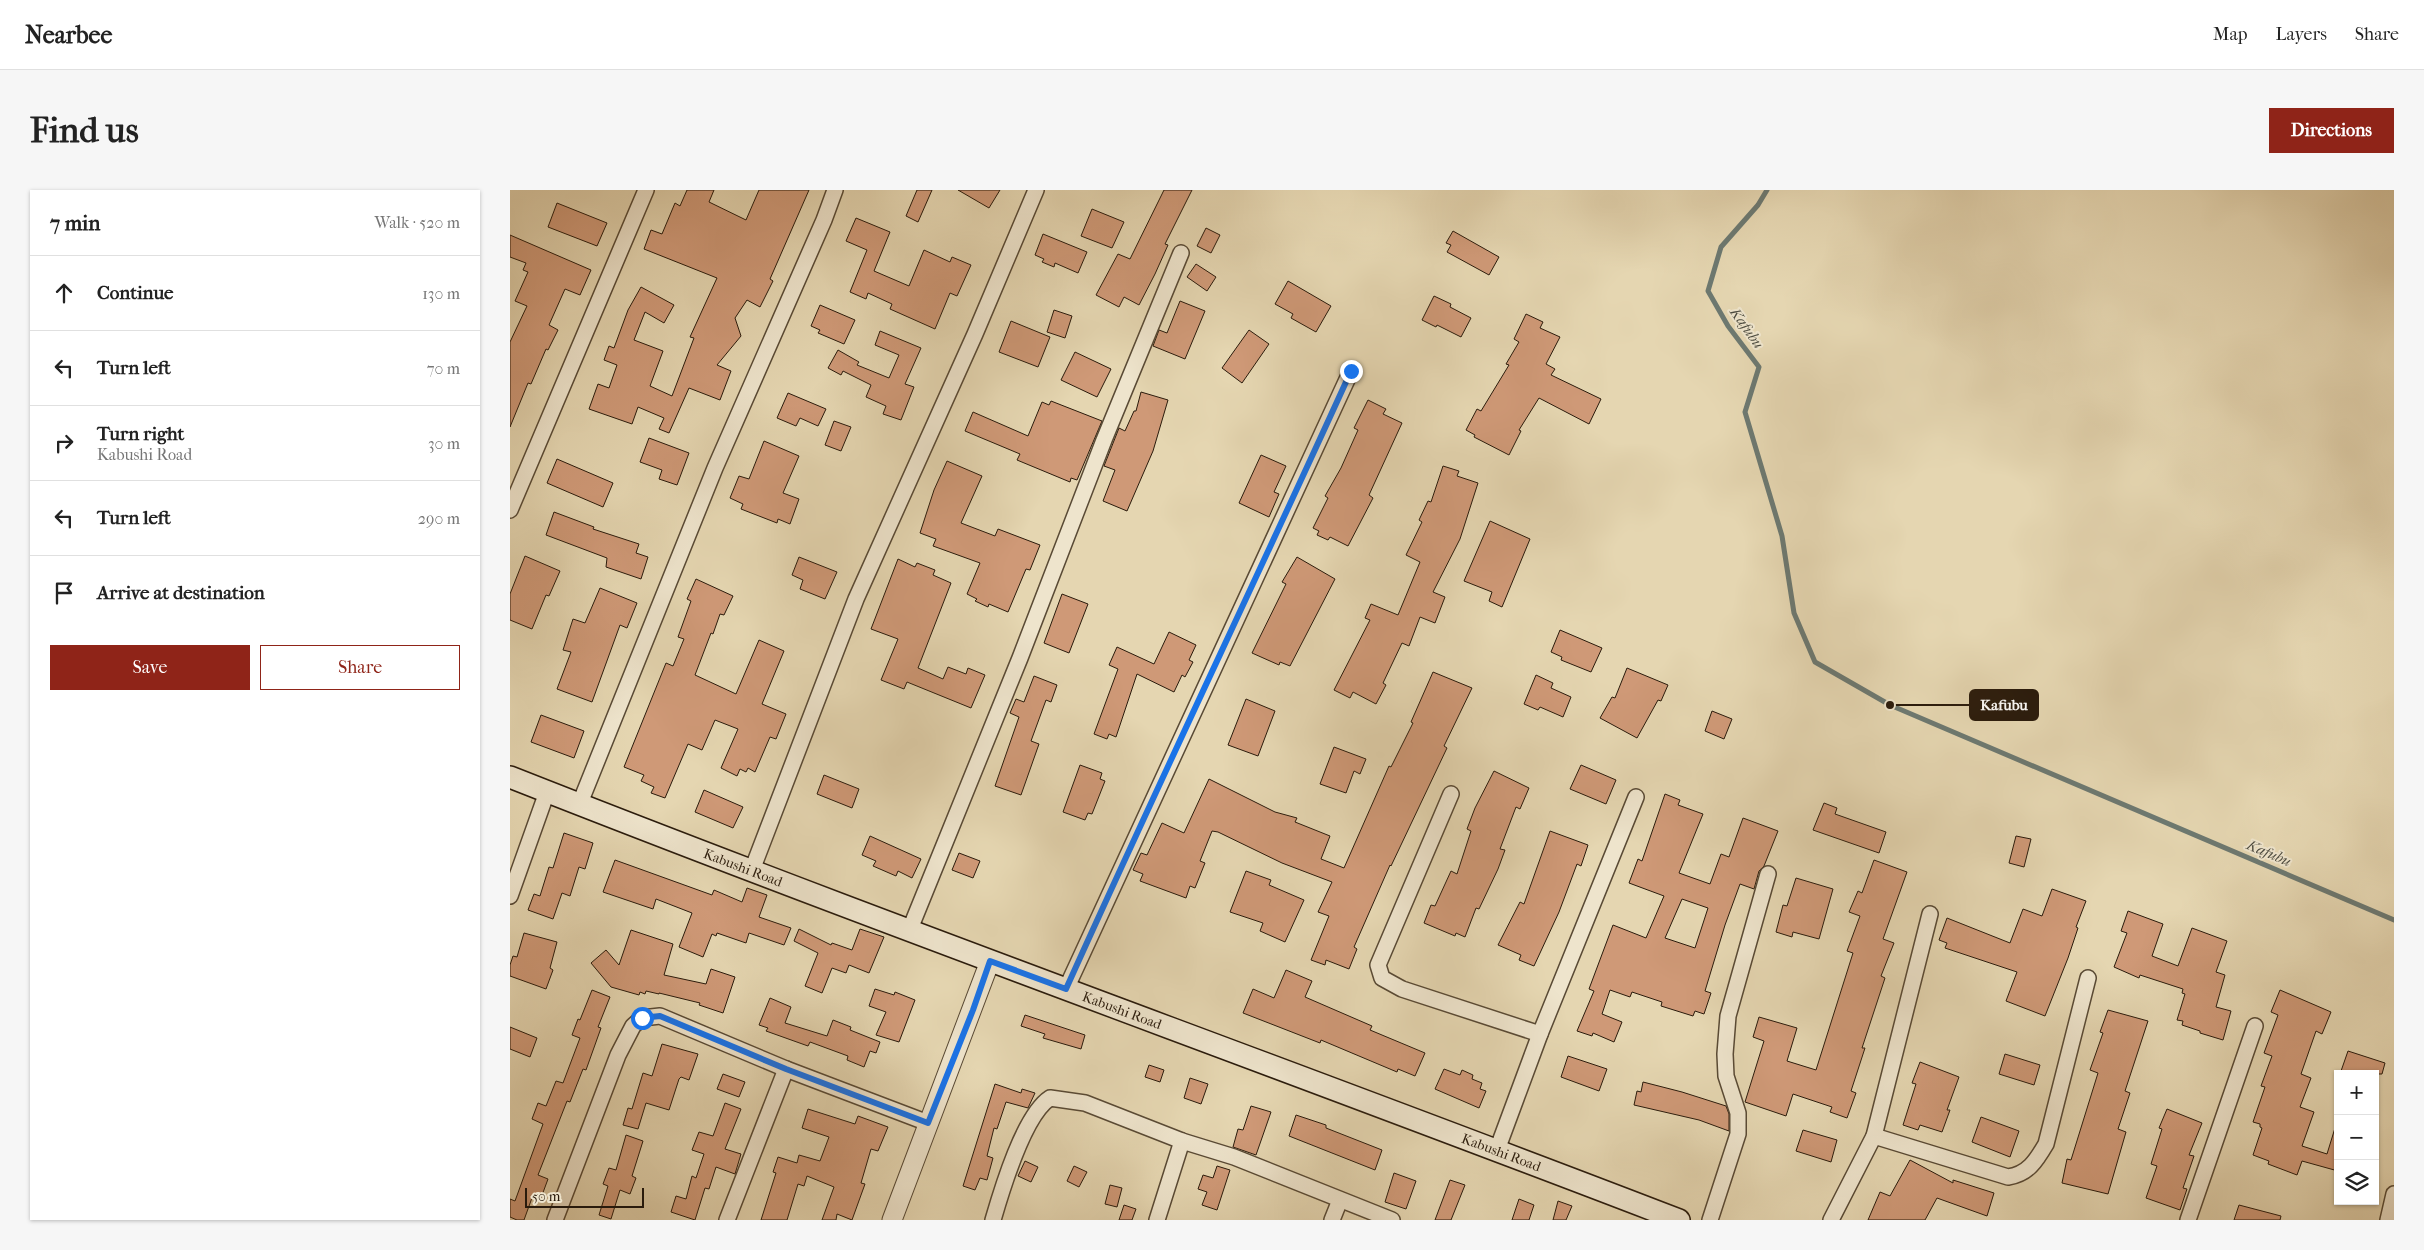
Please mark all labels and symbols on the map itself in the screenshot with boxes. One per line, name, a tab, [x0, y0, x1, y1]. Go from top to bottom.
water label: Kafubu	[1726, 303, 1768, 352]
route end	[1340, 360, 1363, 383]
callout: Kafubu	[1970, 690, 2038, 720]
text: Kafubu	[1980, 696, 2028, 714]
water label: Kafubu	[2243, 835, 2294, 870]
street label: Kabushi Road	[701, 845, 785, 891]
street label: Kabushi Road	[1080, 988, 1164, 1033]
route start	[631, 1007, 654, 1030]
street label: Kabushi Road	[1459, 1130, 1544, 1175]
scale bar	[525, 1185, 644, 1208]

